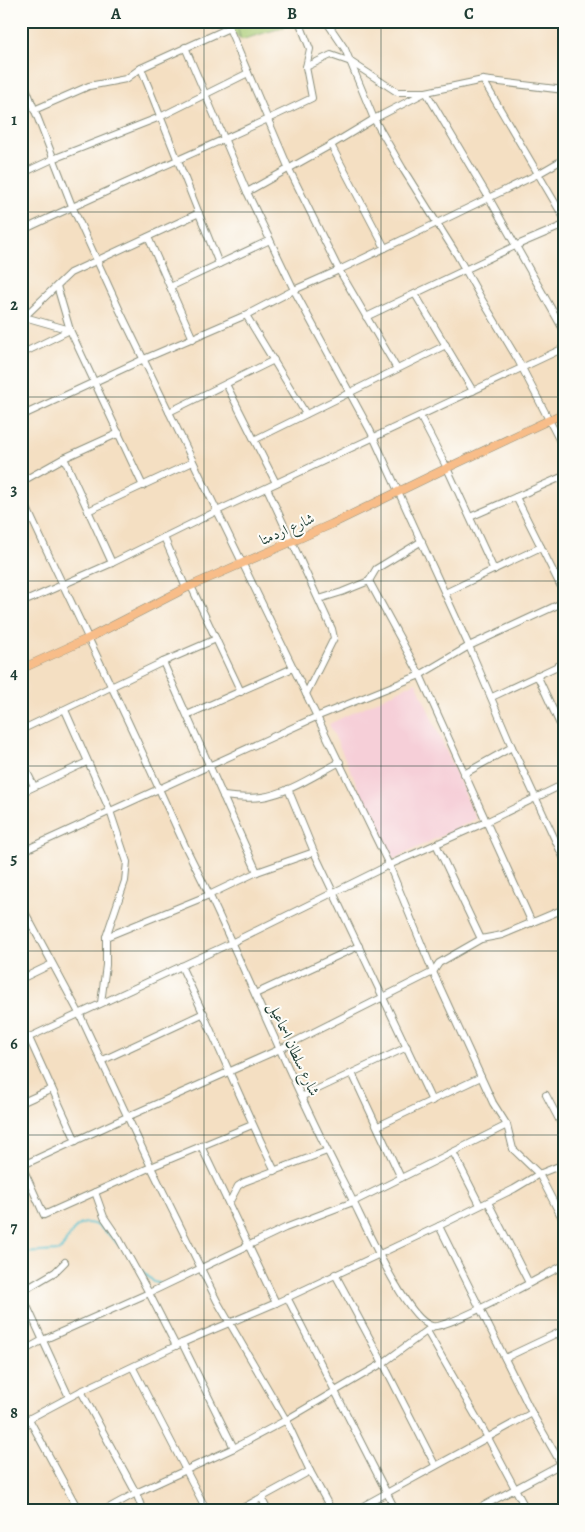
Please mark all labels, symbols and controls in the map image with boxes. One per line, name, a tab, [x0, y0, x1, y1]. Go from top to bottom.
text: A	[110, 3, 122, 25]
text: B	[287, 3, 297, 25]
text: C	[464, 3, 474, 25]
text: 1	[11, 109, 17, 131]
text: 2	[10, 294, 18, 316]
text: 3	[11, 479, 18, 501]
street label: شارع اردمتا	[256, 508, 319, 553]
text: 4	[10, 663, 18, 685]
text: 5	[11, 848, 18, 870]
street label: شارع سلطان اسماعيل	[261, 999, 324, 1100]
text: 6	[10, 1033, 18, 1055]
text: 7	[11, 1217, 18, 1239]
text: 8	[10, 1402, 18, 1424]

